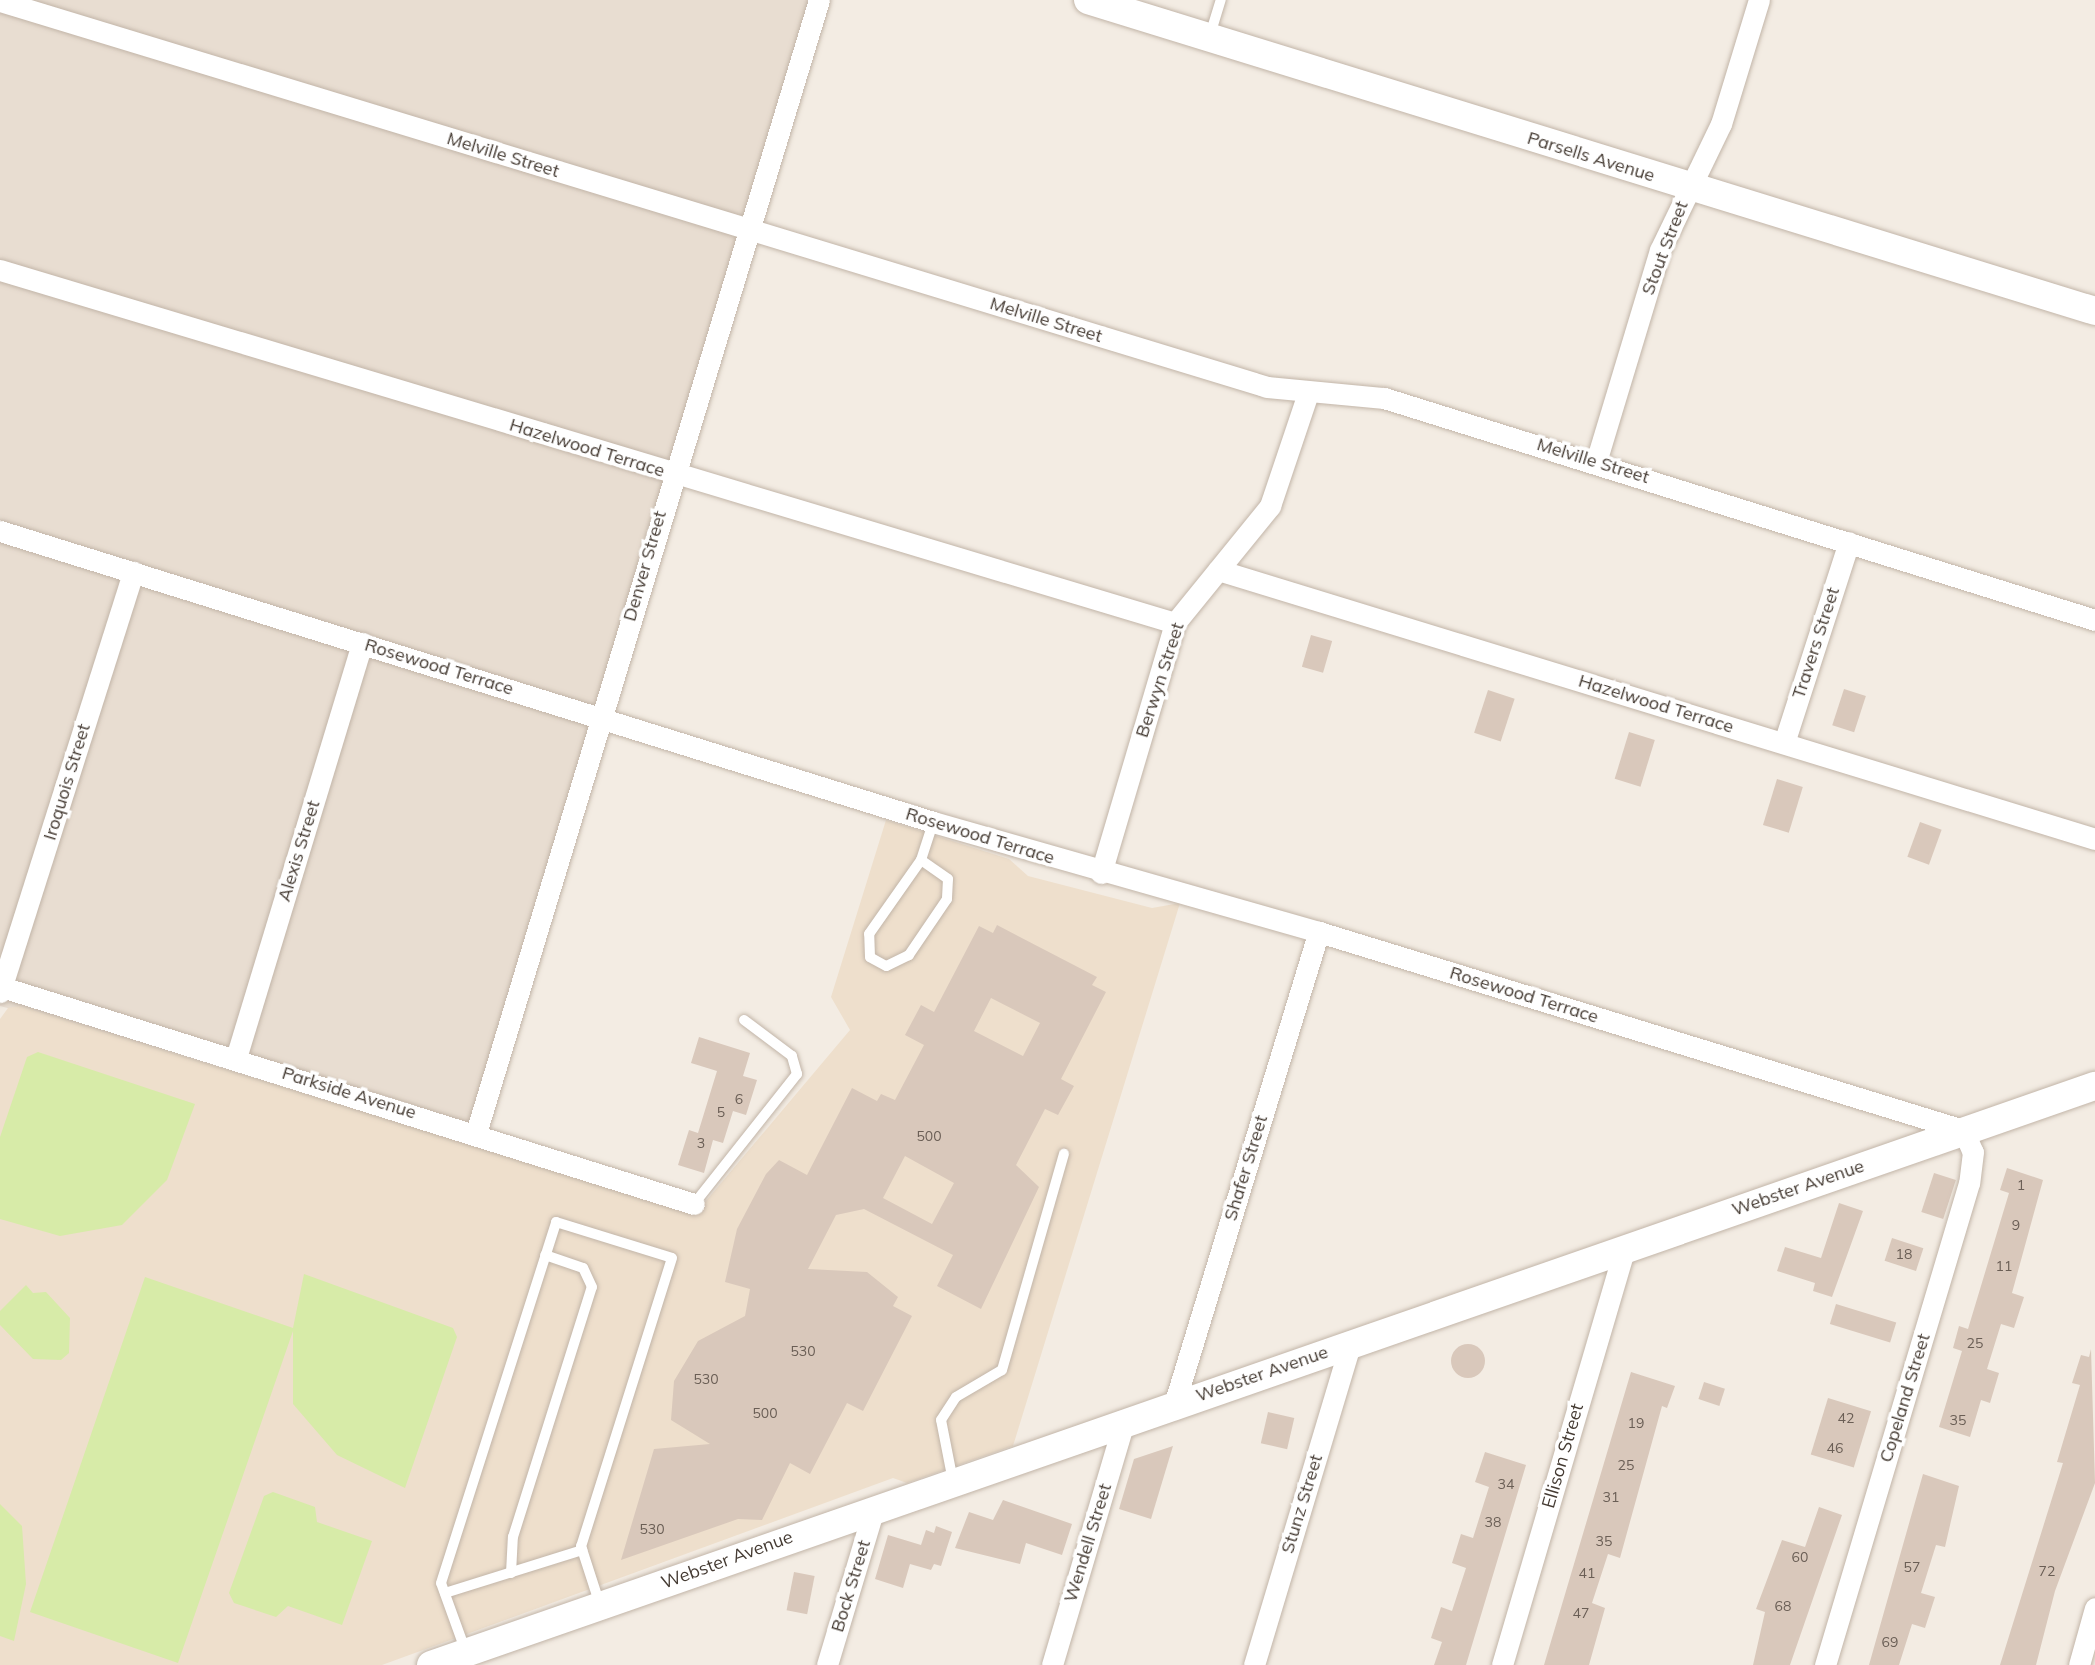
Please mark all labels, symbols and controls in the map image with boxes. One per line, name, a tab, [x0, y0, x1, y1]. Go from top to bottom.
street label: Parsells Avenue	[1525, 127, 1657, 187]
street label: Melville Street	[444, 128, 562, 182]
street label: Stout Street	[1637, 198, 1693, 298]
street label: Melville Street	[987, 293, 1105, 347]
street label: Hazelwood Terrace	[507, 414, 667, 482]
street label: Melville Street	[1534, 434, 1652, 488]
street label: Denver Street	[619, 508, 671, 624]
street label: Travers Street	[1788, 585, 1844, 701]
street label: Berwyn Street	[1131, 620, 1189, 740]
street label: Rosewood Terrace	[362, 634, 516, 700]
street label: Hazelwood Terrace	[1576, 670, 1736, 738]
street label: Iroquois Street	[39, 721, 95, 843]
street label: Alexis Street	[273, 798, 325, 904]
street label: Rosewood Terrace	[903, 803, 1057, 869]
street label: Rosewood Terrace	[1447, 962, 1601, 1028]
street label: Parkside Avenue	[279, 1062, 419, 1124]
house number: 6	[735, 1091, 743, 1107]
house number: 5	[717, 1104, 725, 1120]
street label: Shafer Street	[1220, 1113, 1272, 1223]
house number: 500	[916, 1128, 942, 1144]
house number: 3	[697, 1135, 705, 1151]
street label: Webster Avenue	[1729, 1155, 1867, 1221]
house number: 1	[2017, 1177, 2025, 1193]
house number: 9	[2012, 1217, 2020, 1233]
house number: 18	[1896, 1246, 1912, 1262]
house number: 11	[1996, 1258, 2012, 1274]
street label: Copeland Street	[1875, 1331, 1935, 1465]
house number: 25	[1967, 1335, 1983, 1351]
street label: Webster Avenue	[1193, 1341, 1331, 1407]
house number: 530	[790, 1343, 816, 1359]
house number: 530	[693, 1371, 719, 1387]
street label: Ellison Street	[1538, 1401, 1588, 1511]
house number: 500	[752, 1405, 778, 1421]
house number: 42	[1838, 1410, 1854, 1426]
house number: 35	[1950, 1412, 1966, 1428]
house number: 19	[1628, 1415, 1644, 1431]
house number: 46	[1827, 1440, 1843, 1456]
street label: Stunz Street	[1277, 1452, 1327, 1556]
house number: 25	[1618, 1457, 1634, 1473]
house number: 34	[1498, 1476, 1514, 1492]
street label: Wendell Street	[1060, 1481, 1116, 1605]
house number: 31	[1603, 1489, 1619, 1505]
house number: 38	[1485, 1514, 1501, 1530]
house number: 530	[639, 1521, 665, 1537]
street label: Webster Avenue	[658, 1526, 796, 1594]
house number: 35	[1596, 1533, 1612, 1549]
street label: Bock Street	[827, 1537, 875, 1635]
house number: 60	[1792, 1549, 1808, 1565]
house number: 57	[1904, 1559, 1920, 1575]
house number: 72	[2039, 1563, 2055, 1579]
house number: 41	[1579, 1565, 1595, 1581]
house number: 68	[1775, 1598, 1791, 1614]
house number: 47	[1573, 1605, 1589, 1621]
house number: 69	[1882, 1634, 1898, 1650]

